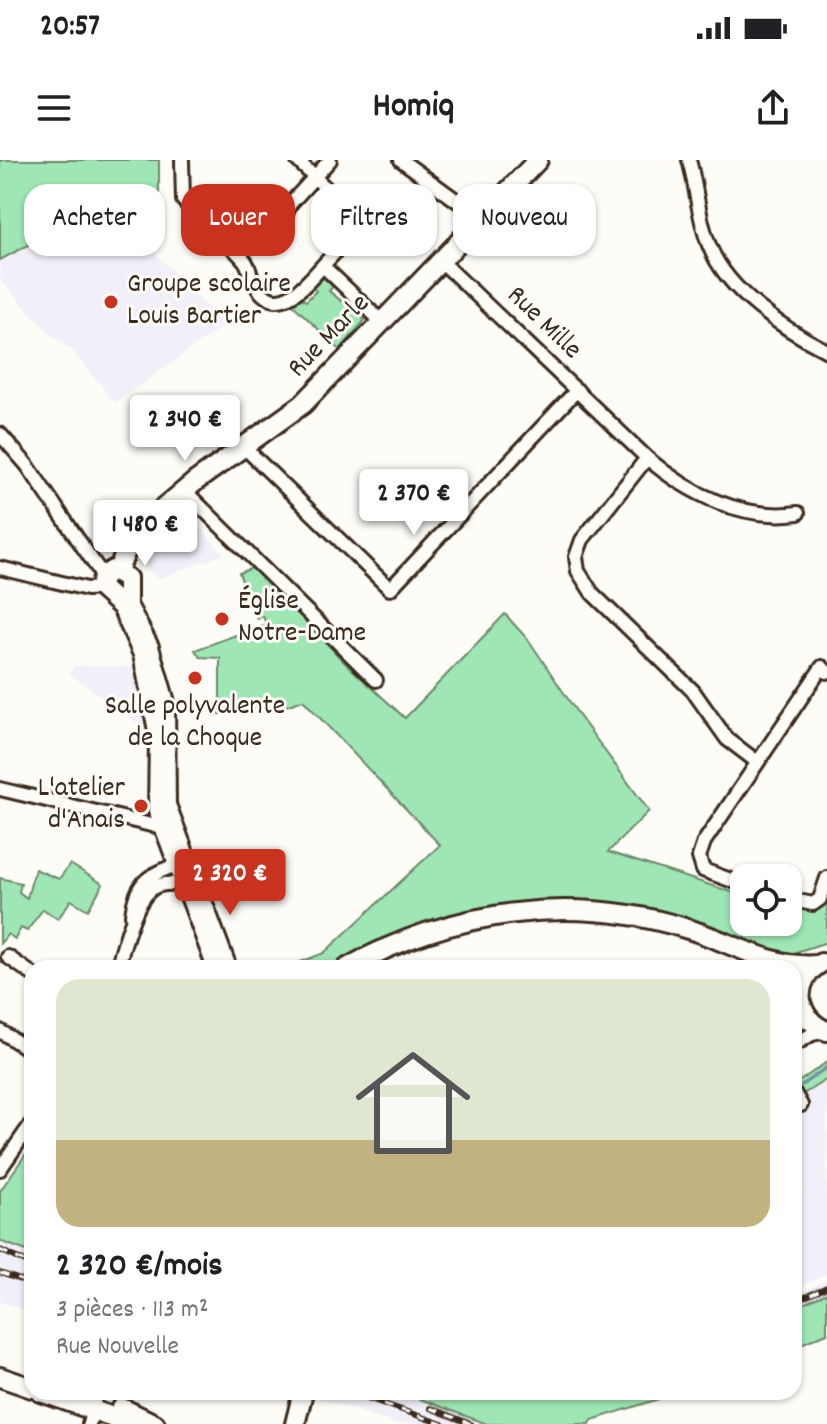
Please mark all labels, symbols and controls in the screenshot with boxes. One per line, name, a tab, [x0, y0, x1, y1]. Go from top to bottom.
text: 20:57	[40, 7, 100, 50]
text: Homiq	[373, 82, 454, 134]
icon: menu	[32, 86, 76, 130]
icon: share	[751, 86, 795, 130]
chip: Acheter	[24, 184, 165, 256]
chip: Louer	[181, 184, 295, 256]
chip: Filtres	[311, 184, 437, 256]
chip: Nouveau	[453, 184, 596, 256]
place label: Groupe scolaire Louis Bartier	[127, 266, 291, 338]
street label: Rue Mille	[496, 278, 590, 370]
street label: Rue Marle	[280, 286, 380, 388]
marker: Groupe scolaire Louis Bartier	[102, 293, 120, 311]
pin: 2 340 €	[111, 395, 259, 463]
text: 2 340 €	[148, 402, 222, 439]
pin: 2 370 €	[340, 469, 488, 537]
text: 2 370 €	[377, 476, 451, 513]
pin: 1 480 €	[71, 500, 219, 568]
text: 1 480 €	[111, 507, 179, 544]
place label: Église Notre-Dame	[238, 583, 366, 655]
marker: Église Notre-Dame	[213, 610, 231, 628]
marker: Salle polyvalente de la Choque	[186, 669, 204, 687]
place label: Salle polyvalente de la Choque	[105, 688, 285, 760]
place label: L'atelier d'Anais	[38, 770, 126, 842]
marker: L'atelier d'Anais	[132, 797, 150, 815]
pin: 2 320 €	[156, 849, 304, 917]
text: 2 320 €	[193, 856, 267, 893]
map controls	[730, 864, 802, 936]
button: locate	[730, 864, 802, 936]
icon: home	[341, 1031, 485, 1175]
text: 2 320 €/mois	[56, 1243, 223, 1292]
text: 3 pièces · 113 m²	[56, 1292, 208, 1329]
text: Rue Nouvelle	[56, 1329, 179, 1366]

